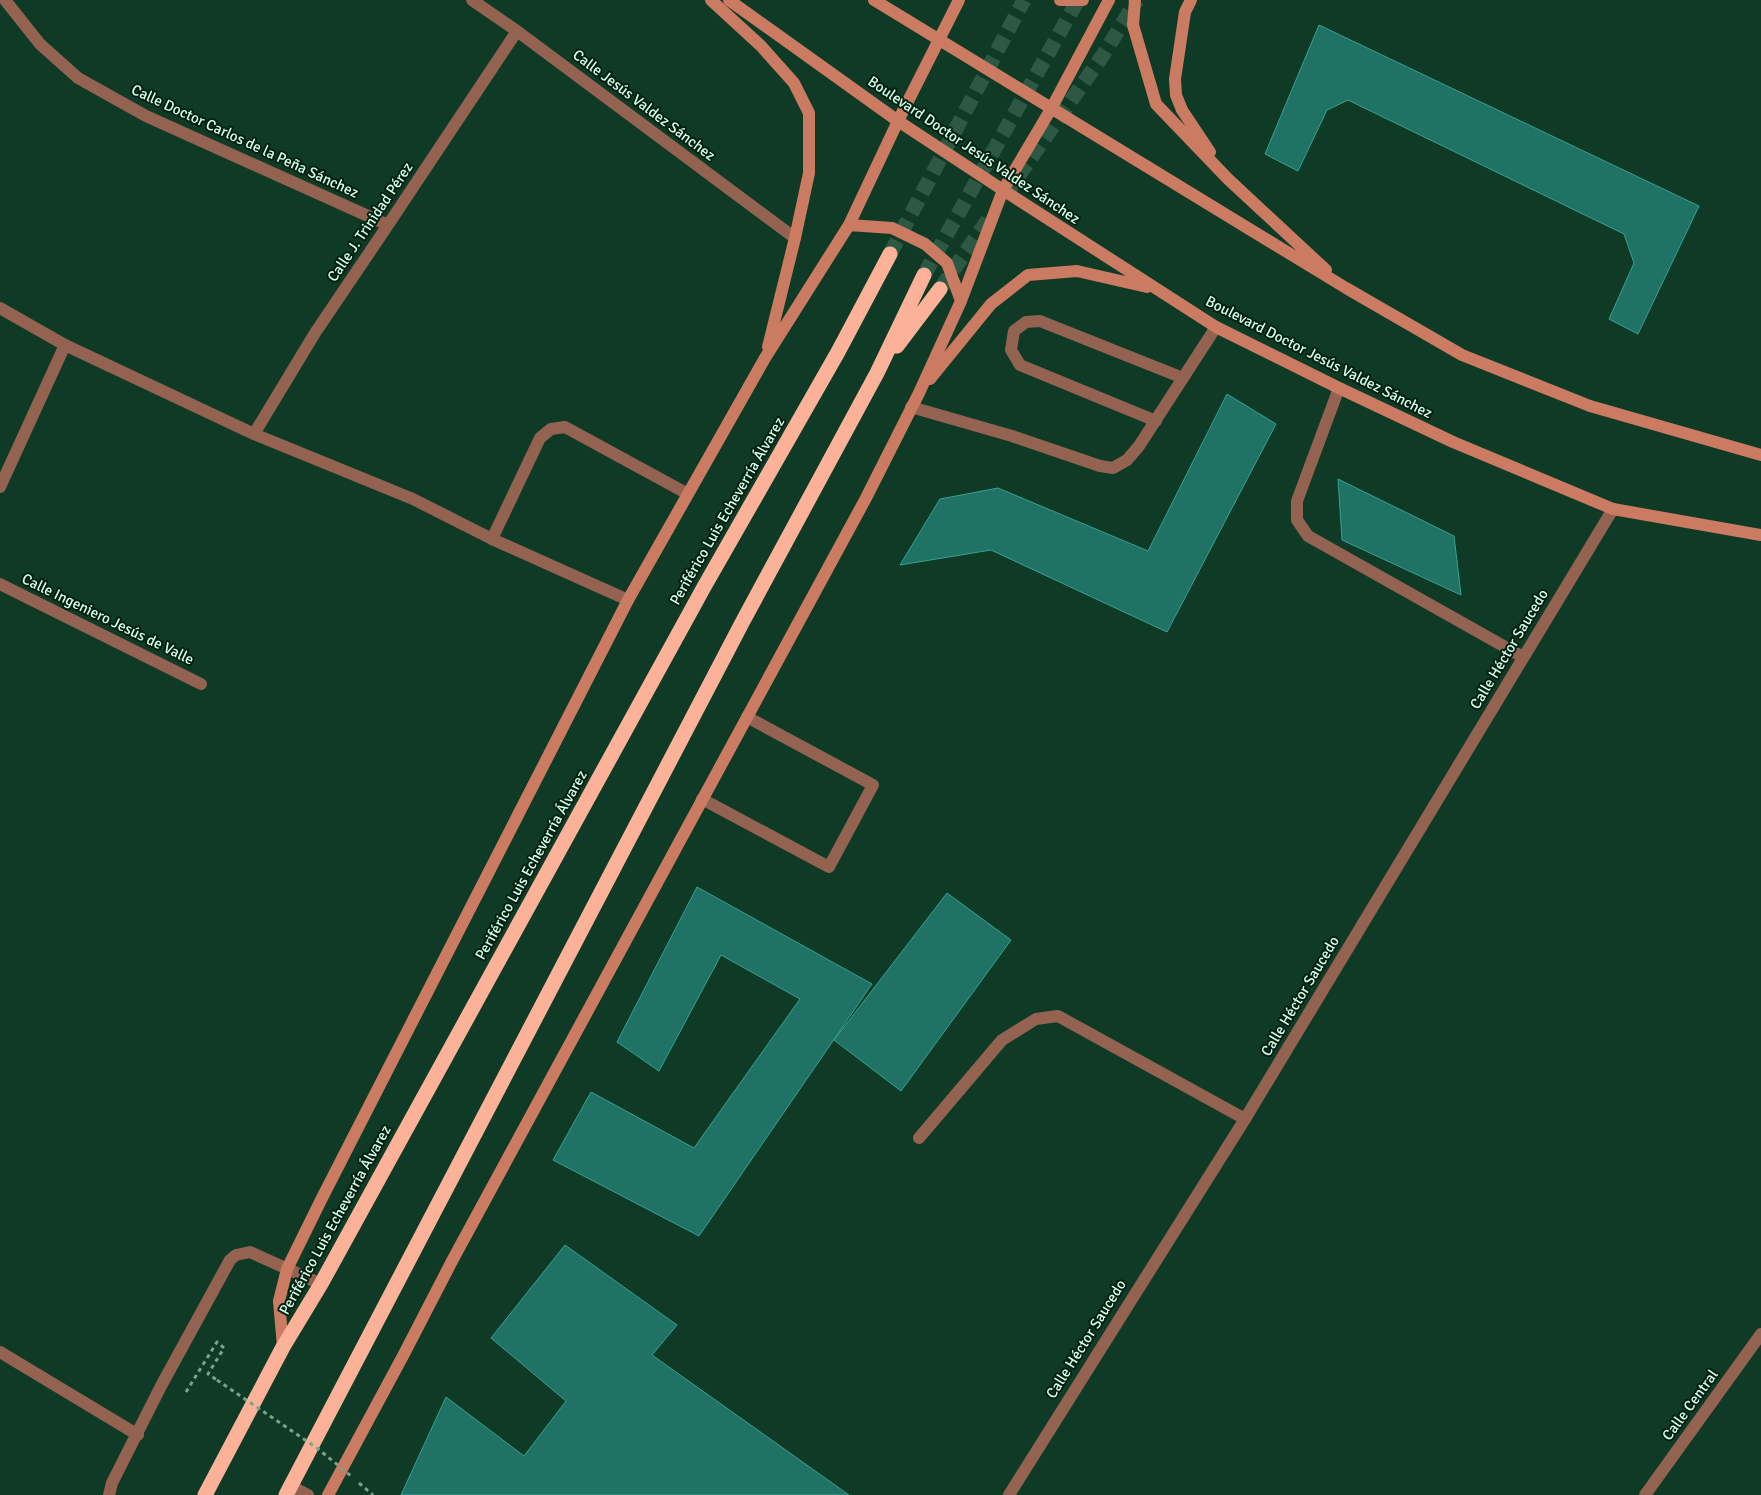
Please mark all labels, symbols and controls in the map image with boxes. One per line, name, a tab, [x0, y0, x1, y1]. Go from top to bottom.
street label: Calle Jesús Valdez Sánchez	[569, 46, 719, 165]
street label: Boulevard Doctor Jesús Valdez Sánchez	[865, 72, 1084, 228]
street label: Calle Doctor Carlos de la Peña Sánchez	[129, 80, 362, 202]
street label: Calle J. Trinidad Pérez	[323, 159, 417, 285]
street label: Boulevard Doctor Jesús Valdez Sánchez	[1203, 292, 1436, 422]
street label: Periférico Luis Echeverría Álvarez	[665, 413, 788, 608]
street label: Calle Ingeniero Jesús de Valle	[19, 569, 197, 669]
street label: Calle Héctor Saucedo	[1466, 586, 1552, 712]
street label: Periférico Luis Echeverría Álvarez	[470, 766, 591, 963]
street label: Calle Héctor Saucedo	[1257, 933, 1343, 1059]
street label: Periférico Luis Echeverría Álvarez	[274, 1121, 395, 1318]
street label: Calle Héctor Saucedo	[1042, 1276, 1130, 1402]
street label: Calle Central	[1658, 1366, 1722, 1444]

